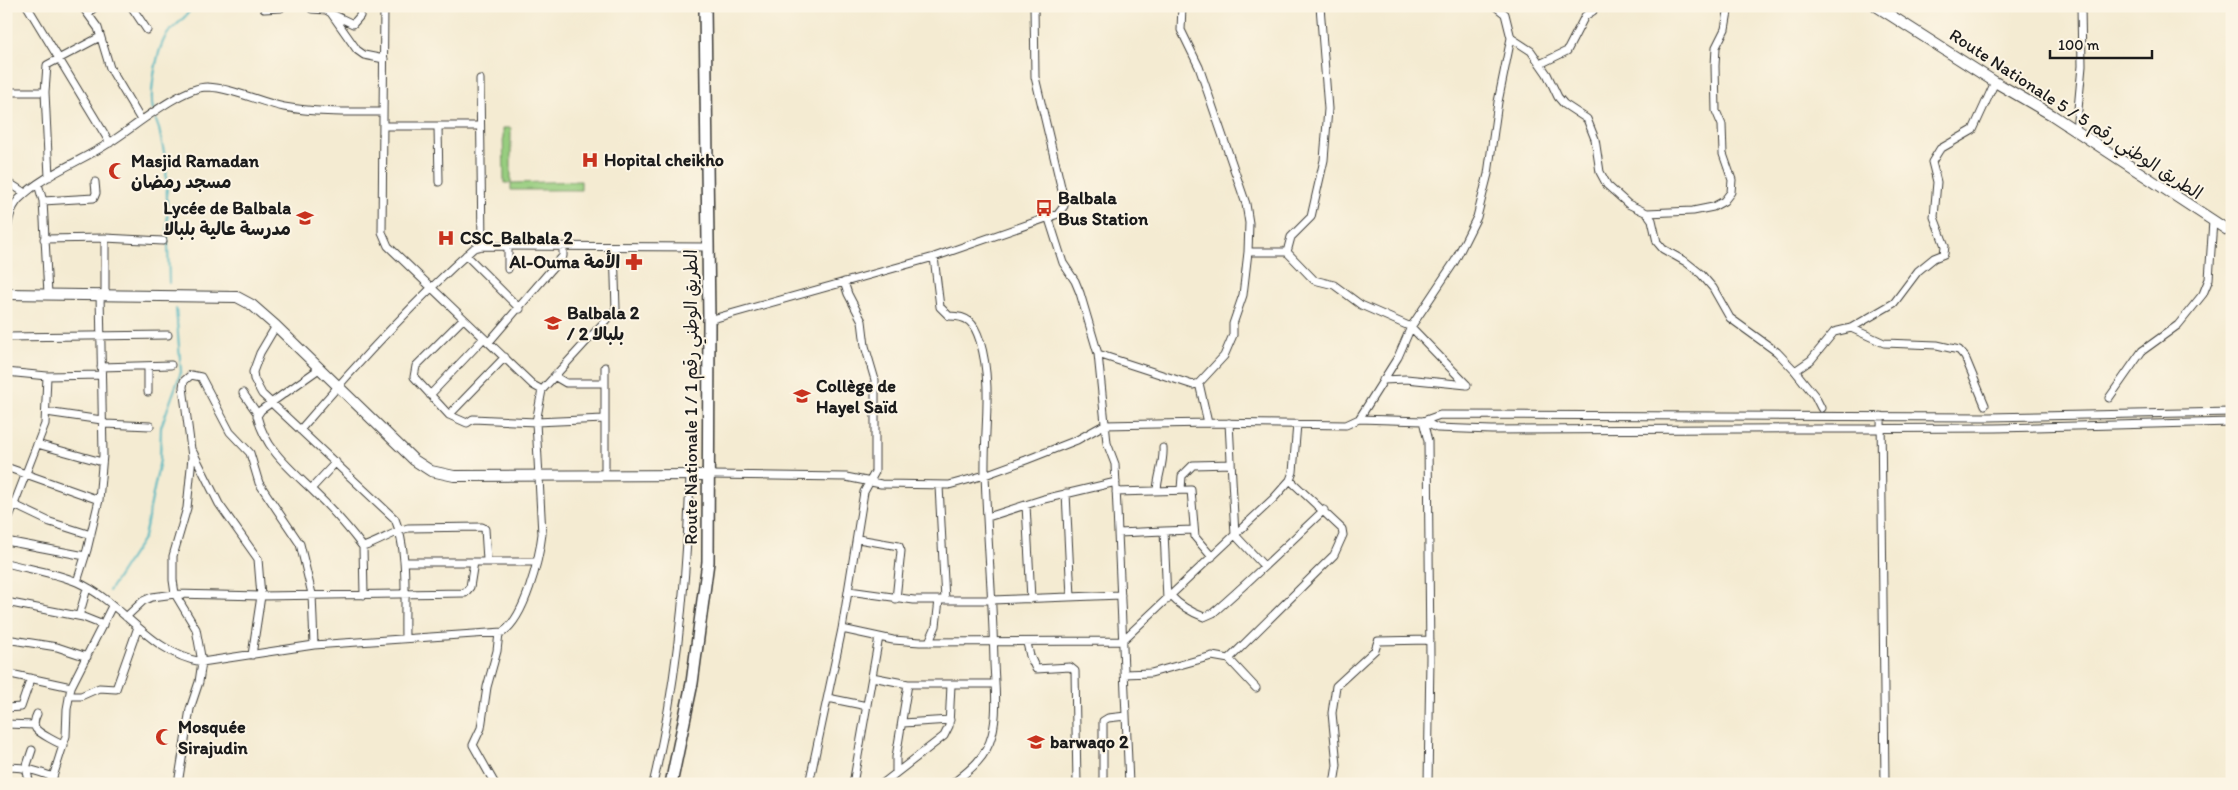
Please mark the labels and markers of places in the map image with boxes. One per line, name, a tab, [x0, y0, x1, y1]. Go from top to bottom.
place label: Hopital cheikho	[604, 149, 724, 171]
place label: Masjid Ramadan مسجد رمضان	[131, 150, 260, 193]
hospital icon: Hopital cheikho	[580, 150, 600, 170]
mosque icon: Masjid Ramadan مسجد رمضان	[107, 161, 127, 181]
place label: Balbala Bus Station	[1058, 187, 1149, 230]
place label: Lycée de Balbala مدرسة عالية بلبالا	[163, 197, 291, 240]
bus stop icon: Balbala Bus Station	[1034, 198, 1054, 218]
school or university icon: Lycée de Balbala مدرسة عالية بلبالا	[295, 208, 315, 228]
place label: CSC_Balbala 2	[460, 227, 574, 249]
hospital icon: CSC_Balbala 2	[436, 228, 456, 248]
place label: Al-Ouma الأمة	[508, 250, 620, 273]
pharmacy icon: Al-Ouma الأمة	[624, 252, 644, 272]
place label: Balbala 2 / بلبالا 2	[566, 302, 640, 345]
school or university icon: Balbala 2 / بلبالا 2	[543, 313, 563, 333]
place label: Collège de Hayel Saïd	[816, 375, 898, 418]
school or university icon: Collège de Hayel Saïd	[792, 386, 812, 406]
place label: Mosquée Sirajudin	[178, 716, 249, 759]
mosque icon: Mosquée Sirajudin	[154, 727, 174, 747]
place label: barwaqo 2	[1050, 731, 1129, 753]
school or university icon: barwaqo 2	[1026, 732, 1046, 752]

